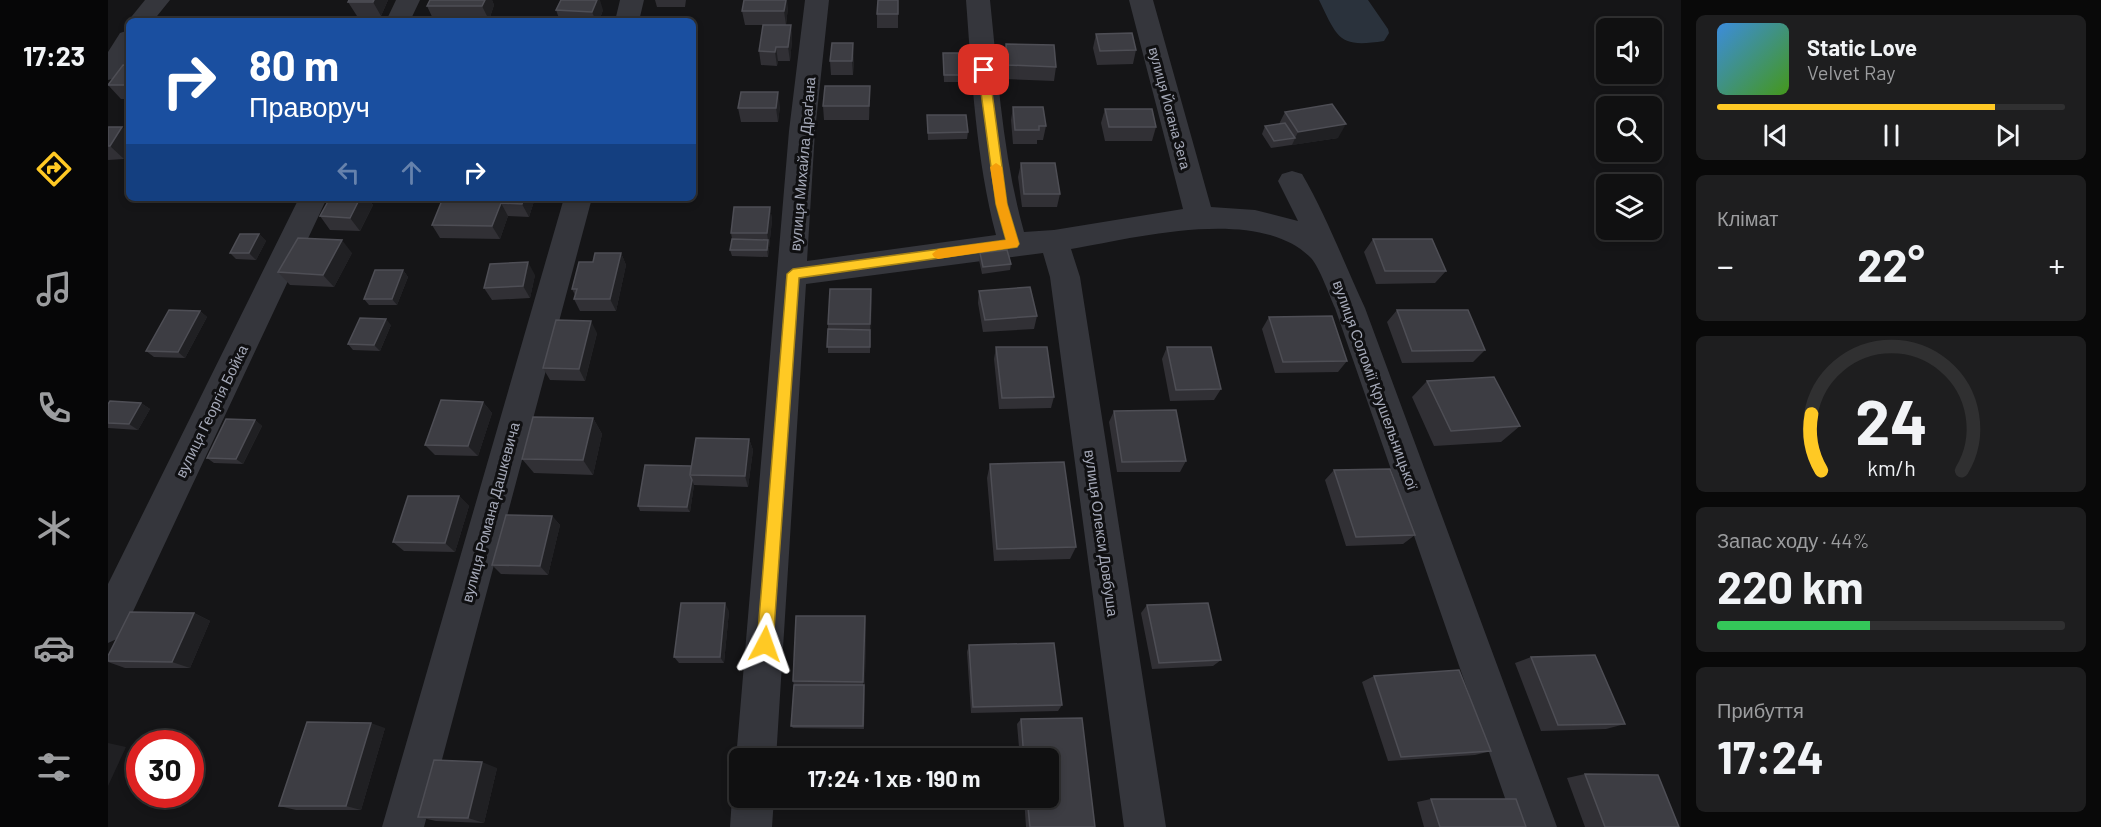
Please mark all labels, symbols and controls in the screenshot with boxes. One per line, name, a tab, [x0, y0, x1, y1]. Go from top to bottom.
map controls	[1596, 18, 1662, 240]
button: sound	[1596, 18, 1662, 84]
text: Static Love	[1807, 34, 1917, 60]
text: 17:23	[23, 39, 85, 71]
text: 80 m	[249, 39, 339, 89]
icon: right	[150, 42, 228, 120]
pin	[958, 44, 1009, 95]
street label: вулиця Йогана Зега	[1146, 45, 1195, 171]
icon: arrive	[967, 53, 1000, 86]
text: Velvet Ray	[1807, 60, 1896, 84]
street label: вулиця Михайла Драґана	[785, 76, 819, 252]
text: Праворуч	[249, 90, 370, 122]
button: search	[1596, 96, 1662, 162]
icon: previous	[1759, 119, 1792, 152]
icon: pause	[1875, 119, 1908, 152]
icon: next	[1991, 119, 2024, 152]
icon: directions	[33, 148, 75, 190]
icon: left	[332, 156, 365, 189]
icon: ahead	[395, 156, 428, 189]
icon: right	[458, 156, 491, 189]
button: layers	[1596, 174, 1662, 240]
text: Клімат	[1717, 206, 1778, 230]
text: 22°	[1857, 237, 1925, 291]
text: −	[1717, 245, 1734, 285]
text: +	[2048, 245, 2065, 285]
icon: music	[33, 268, 75, 310]
street label: вулиця Соломії Крушельницької	[1330, 278, 1423, 493]
street label: вулиця Георгія Бойка	[171, 341, 251, 480]
text: 24	[1855, 383, 1927, 457]
icon: phone	[33, 387, 75, 429]
street label: вулиця Романа Дашкевича	[457, 419, 523, 604]
street label: вулиця Олекси Довбуша	[1081, 448, 1123, 618]
text: km/h	[1867, 455, 1915, 480]
icon: climate	[33, 507, 75, 549]
text: Запас ходу · 44%	[1717, 528, 1870, 552]
text: 220 km	[1717, 559, 1864, 613]
position arrow	[733, 612, 797, 676]
icon: car	[33, 627, 75, 669]
text: Прибуття	[1717, 698, 1804, 722]
text: 17:24	[1717, 729, 1824, 783]
speed limit sign: 30	[126, 730, 204, 808]
icon: filters	[33, 746, 75, 788]
text: 17:24 · 1 хв · 190 m	[807, 765, 981, 791]

